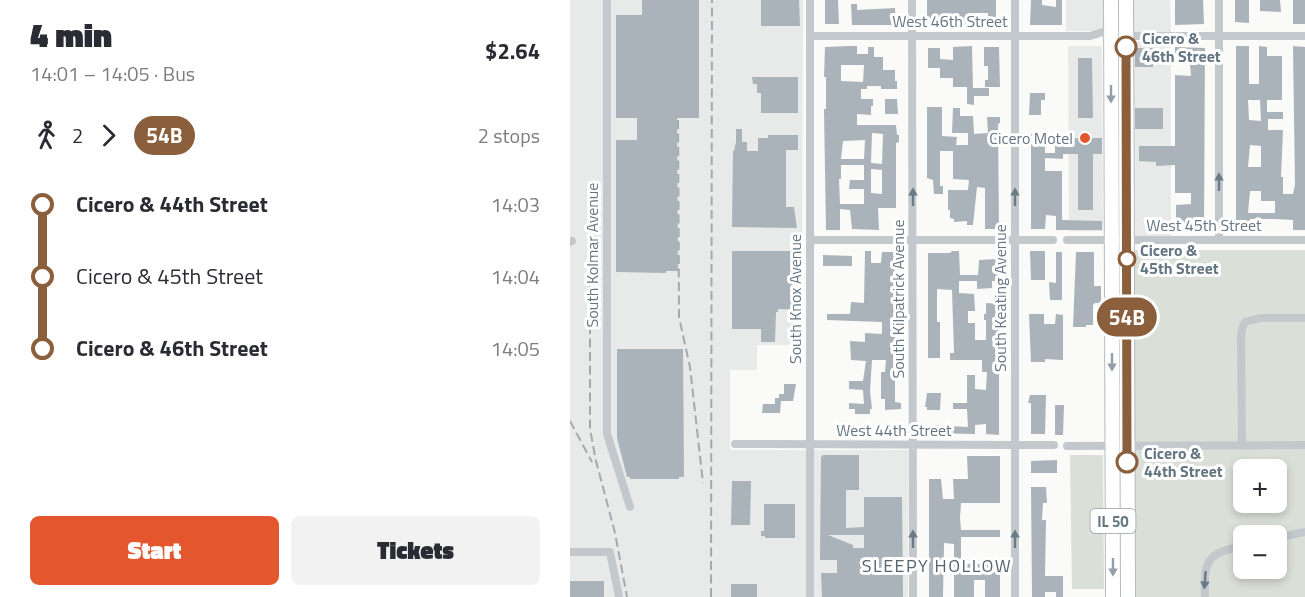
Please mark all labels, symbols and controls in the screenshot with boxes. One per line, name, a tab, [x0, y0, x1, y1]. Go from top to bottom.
street label: West 46th Street	[892, 9, 1008, 33]
text: 4 min	[30, 10, 112, 60]
place label: Cicero & 46th Street	[1142, 26, 1221, 68]
text: $2.64	[485, 34, 540, 68]
marker: Cicero & 46th Street	[1115, 36, 1137, 58]
text: 14:01 – 14:05 · Bus	[30, 58, 195, 89]
one-way arrow	[1106, 85, 1116, 104]
icon: walk	[30, 119, 63, 152]
icon: forward	[92, 119, 125, 152]
text: 54B	[146, 119, 183, 151]
text: 2	[72, 120, 83, 151]
text: 2 stops	[478, 120, 540, 151]
place label: Cicero Motel	[989, 126, 1073, 150]
marker: Cicero Motel	[1078, 131, 1092, 145]
one-way arrow	[1214, 172, 1224, 191]
street label: South Kolmar Avenue	[580, 183, 604, 327]
text: Cicero & 44th Street	[76, 187, 268, 221]
one-way arrow	[908, 187, 918, 206]
one-way arrow	[1010, 187, 1020, 206]
text: 14:03	[491, 189, 540, 220]
street label: West 45th Street	[1146, 213, 1262, 237]
street label: South Kilpatrick Avenue	[886, 220, 910, 378]
street label: South Keating Avenue	[988, 224, 1012, 372]
street label: South Knox Avenue	[783, 234, 807, 364]
place label: Cicero & 45th Street	[1140, 238, 1219, 280]
marker: Cicero & 45th Street	[1118, 250, 1136, 268]
text: Cicero & 45th Street	[76, 259, 263, 293]
text: 14:04	[491, 261, 540, 292]
line badge: 54B	[1092, 298, 1162, 336]
text: 54B	[1109, 301, 1145, 333]
text: Cicero & 46th Street	[76, 331, 268, 365]
text: 14:05	[491, 333, 540, 364]
one-way arrow	[1107, 352, 1117, 371]
street label: West 44th Street	[836, 418, 952, 442]
place label: Cicero & 44th Street	[1144, 441, 1223, 483]
marker: Cicero & 44th Street	[1116, 451, 1138, 473]
map controls	[1233, 459, 1287, 579]
button: +	[1233, 459, 1287, 513]
road number: IL 50	[1090, 509, 1136, 533]
button: Start	[30, 516, 279, 585]
button: Tickets	[291, 516, 540, 585]
button: −	[1233, 525, 1287, 579]
one-way arrow	[908, 529, 918, 548]
one-way arrow	[1010, 529, 1020, 548]
district label: SLEEPY HOLLOW	[862, 552, 1012, 579]
one-way arrow	[1108, 558, 1118, 577]
one-way arrow	[1200, 571, 1210, 590]

